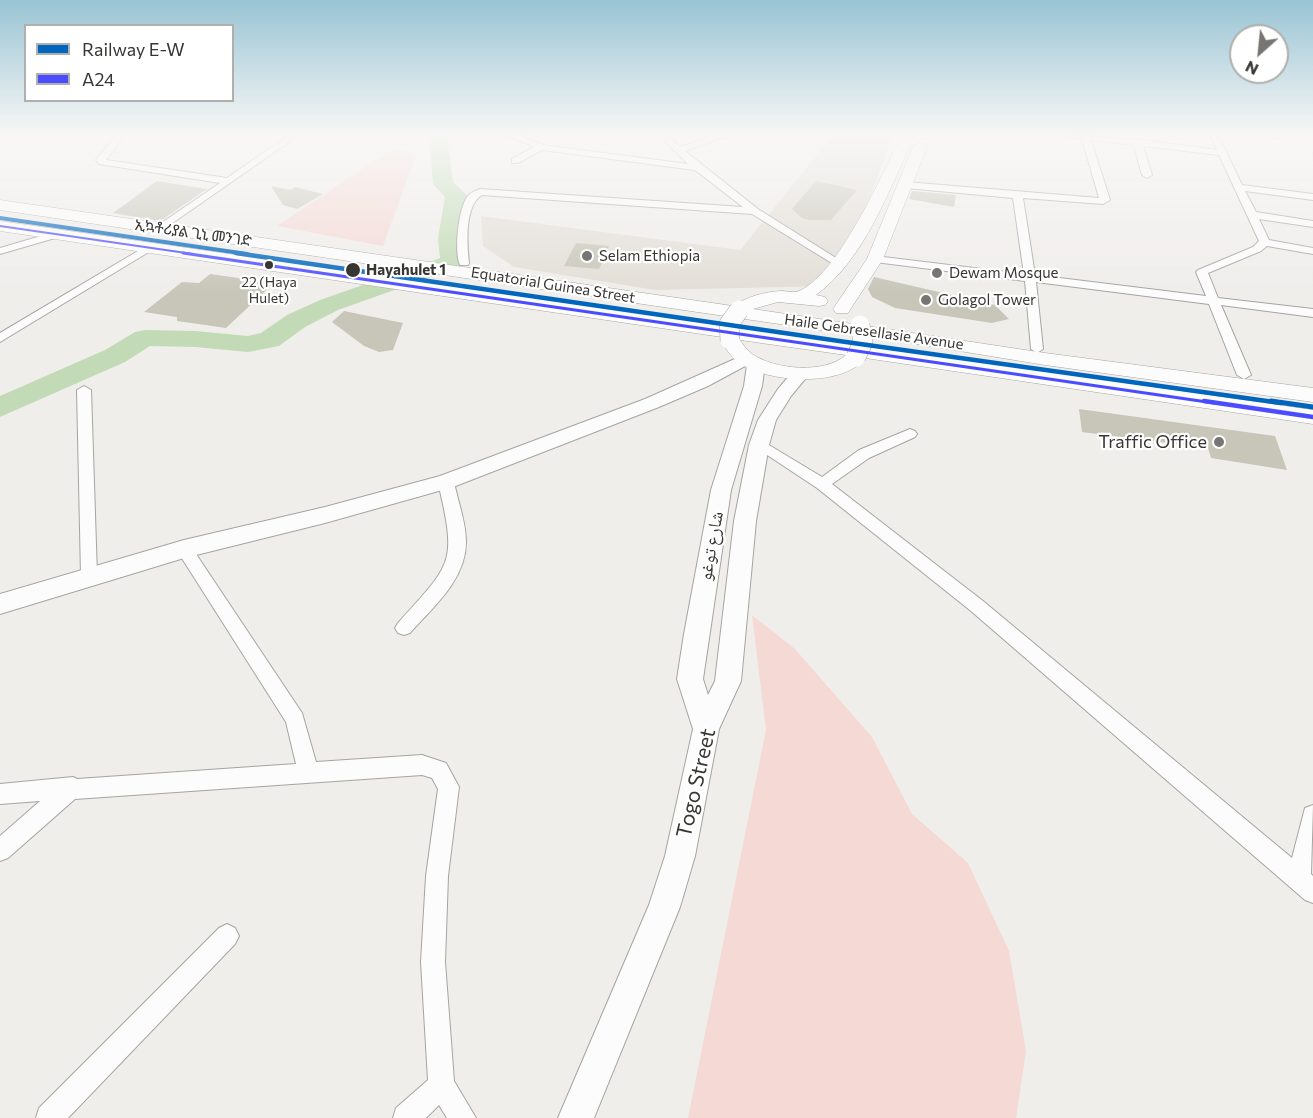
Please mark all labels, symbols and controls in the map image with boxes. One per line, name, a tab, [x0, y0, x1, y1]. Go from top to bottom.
legend	[24, 24, 234, 102]
north arrow	[1229, 24, 1289, 84]
text: Railway E-W	[82, 38, 185, 60]
text: N	[1242, 58, 1261, 80]
text: A24	[82, 68, 115, 90]
street label: ኢኳቶሪያል ጊኒ መንገድ	[133, 216, 253, 250]
place label: Selam Ethiopia	[599, 247, 700, 265]
marker: Selam Ethiopia	[580, 249, 594, 263]
marker: 22 (Haya Hulet)	[263, 259, 275, 271]
marker: Hayahulet 1	[344, 261, 362, 279]
place label: Hayahulet 1	[366, 261, 446, 279]
street label: Equatorial Guinea Street	[470, 263, 636, 307]
place label: Dewam Mosque	[949, 264, 1058, 282]
marker: Dewam Mosque	[930, 266, 944, 280]
place label: 22 (Haya Hulet)	[241, 274, 297, 306]
place label: Golagol Tower	[938, 291, 1036, 309]
marker: Golagol Tower	[919, 293, 933, 307]
street label: Haile Gebresellasie Avenue	[783, 311, 965, 353]
place label: Traffic Office	[1098, 431, 1207, 453]
marker: Traffic Office	[1212, 435, 1226, 449]
street label: شارع توغو	[694, 510, 728, 582]
street label: Togo Street	[671, 726, 721, 840]

